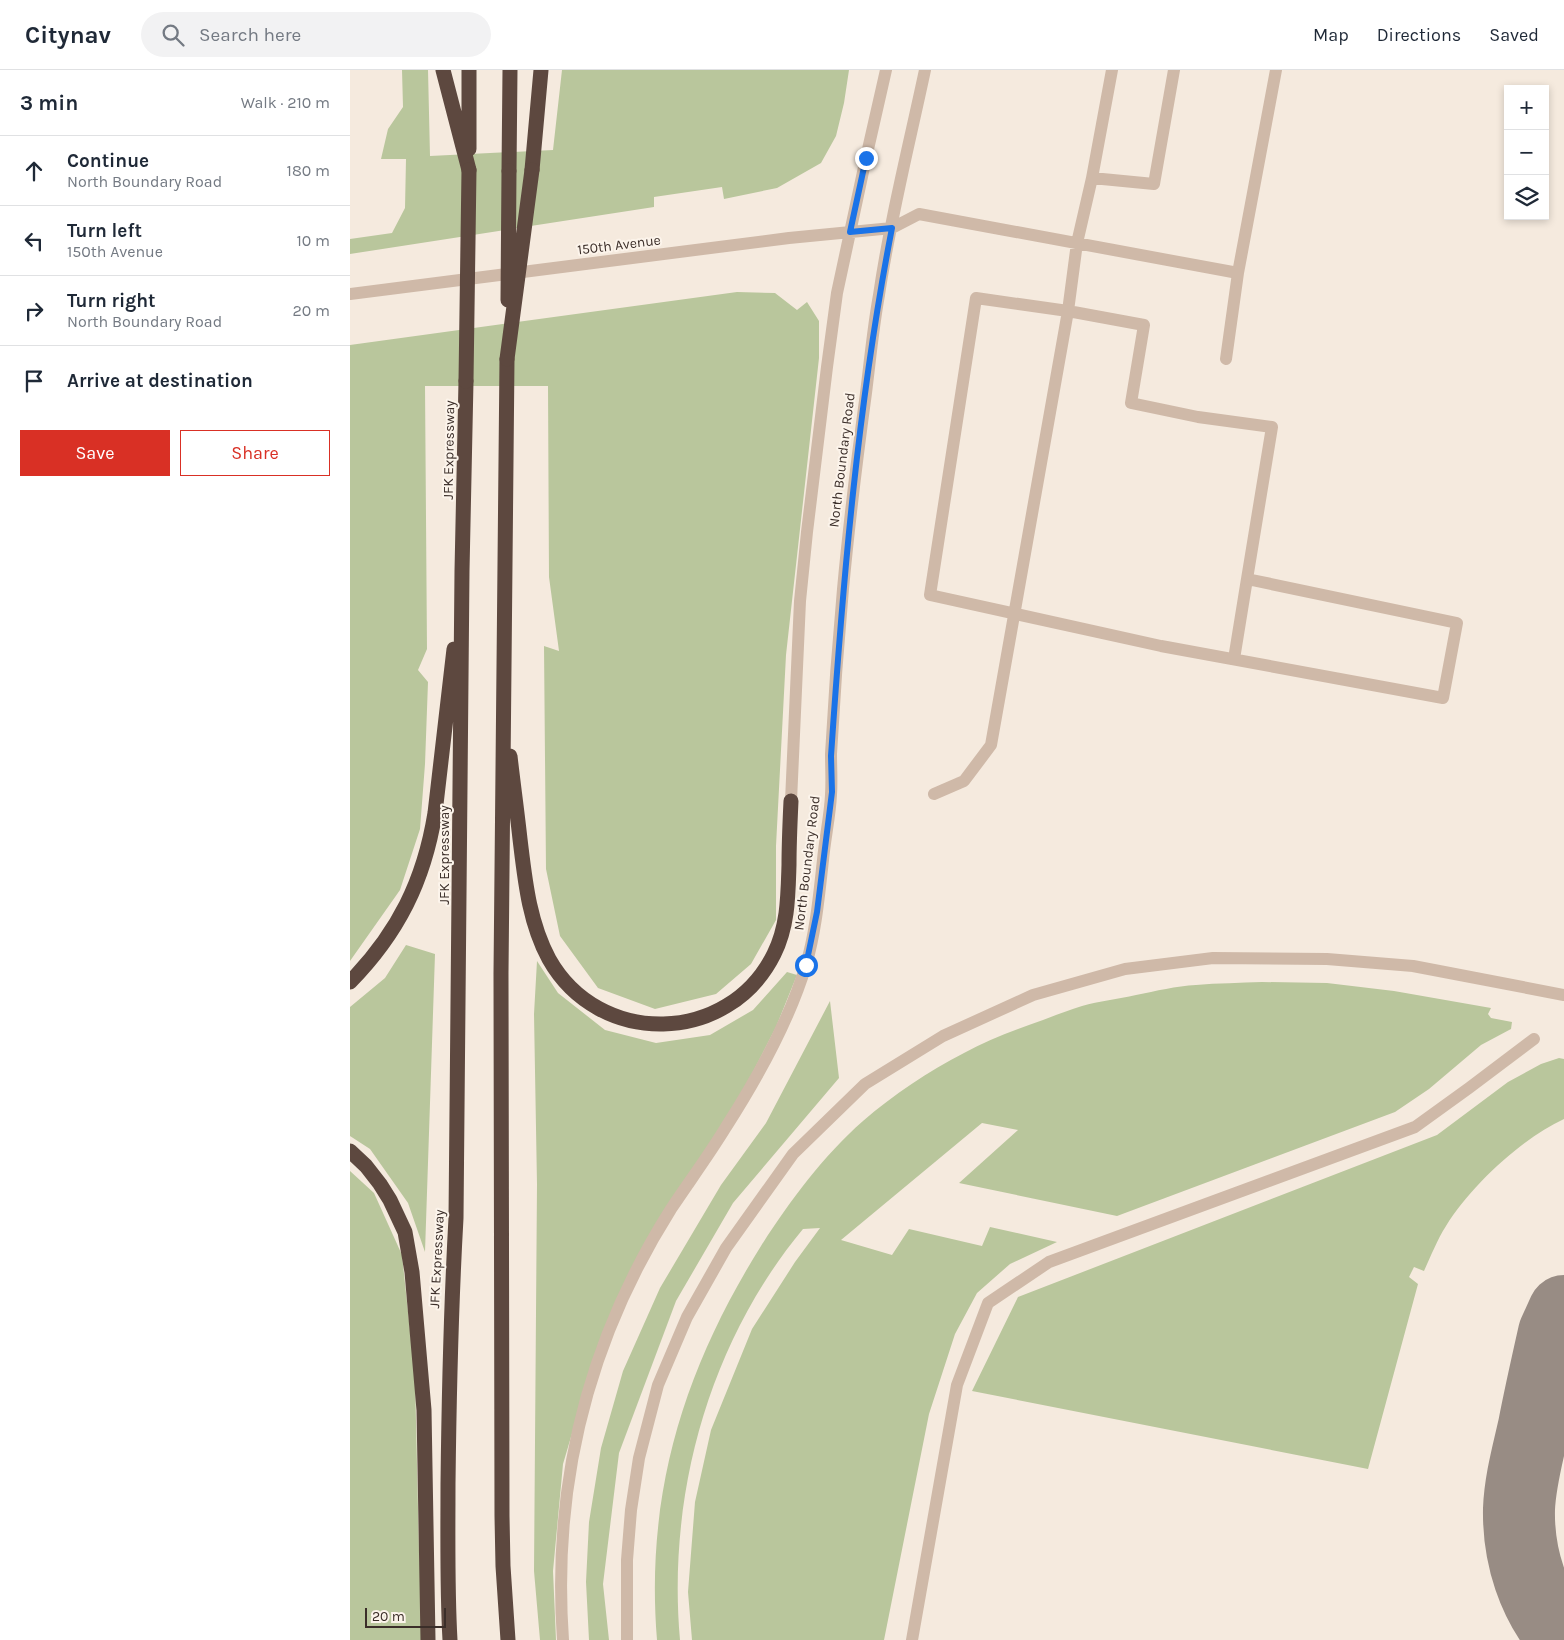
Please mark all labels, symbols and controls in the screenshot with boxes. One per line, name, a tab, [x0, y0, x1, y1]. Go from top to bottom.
search box	[141, 12, 491, 57]
text: Citynav	[25, 21, 111, 49]
icon: search	[159, 21, 187, 49]
text: Search here	[199, 24, 301, 46]
text: Map	[1313, 24, 1349, 46]
text: Directions	[1377, 24, 1461, 46]
text: Saved	[1489, 24, 1539, 46]
map controls	[1504, 85, 1549, 220]
button: +	[1504, 85, 1549, 130]
text: 3 min	[20, 91, 78, 115]
text: Walk · 210 m	[241, 93, 330, 112]
button: −	[1504, 130, 1549, 175]
route end	[855, 147, 878, 170]
text: Continue	[67, 150, 149, 172]
icon: ahead	[20, 157, 48, 185]
text: 180 m	[287, 161, 330, 180]
text: North Boundary Road	[67, 172, 222, 191]
button: layers	[1504, 175, 1549, 220]
text: Turn left	[67, 220, 142, 242]
icon: left	[20, 227, 48, 255]
text: 10 m	[296, 231, 330, 250]
street label: 150th Avenue	[576, 231, 662, 259]
text: 150th Avenue	[67, 242, 163, 261]
text: Turn right	[67, 290, 156, 312]
icon: right	[20, 297, 48, 325]
text: 20 m	[292, 301, 330, 320]
text: North Boundary Road	[67, 312, 222, 331]
icon: arrive	[20, 367, 48, 395]
text: Arrive at destination	[67, 370, 253, 392]
street label: North Boundary Road	[825, 392, 859, 528]
street label: JFK Expressway	[440, 400, 458, 500]
button: Save	[20, 430, 170, 476]
button: Share	[180, 430, 330, 476]
street label: North Boundary Road	[790, 795, 824, 931]
street label: JFK Expressway	[436, 805, 453, 905]
route start	[795, 954, 818, 977]
street label: JFK Expressway	[426, 1208, 448, 1309]
scale bar	[365, 1605, 446, 1628]
text: 20 m	[372, 1608, 405, 1625]

